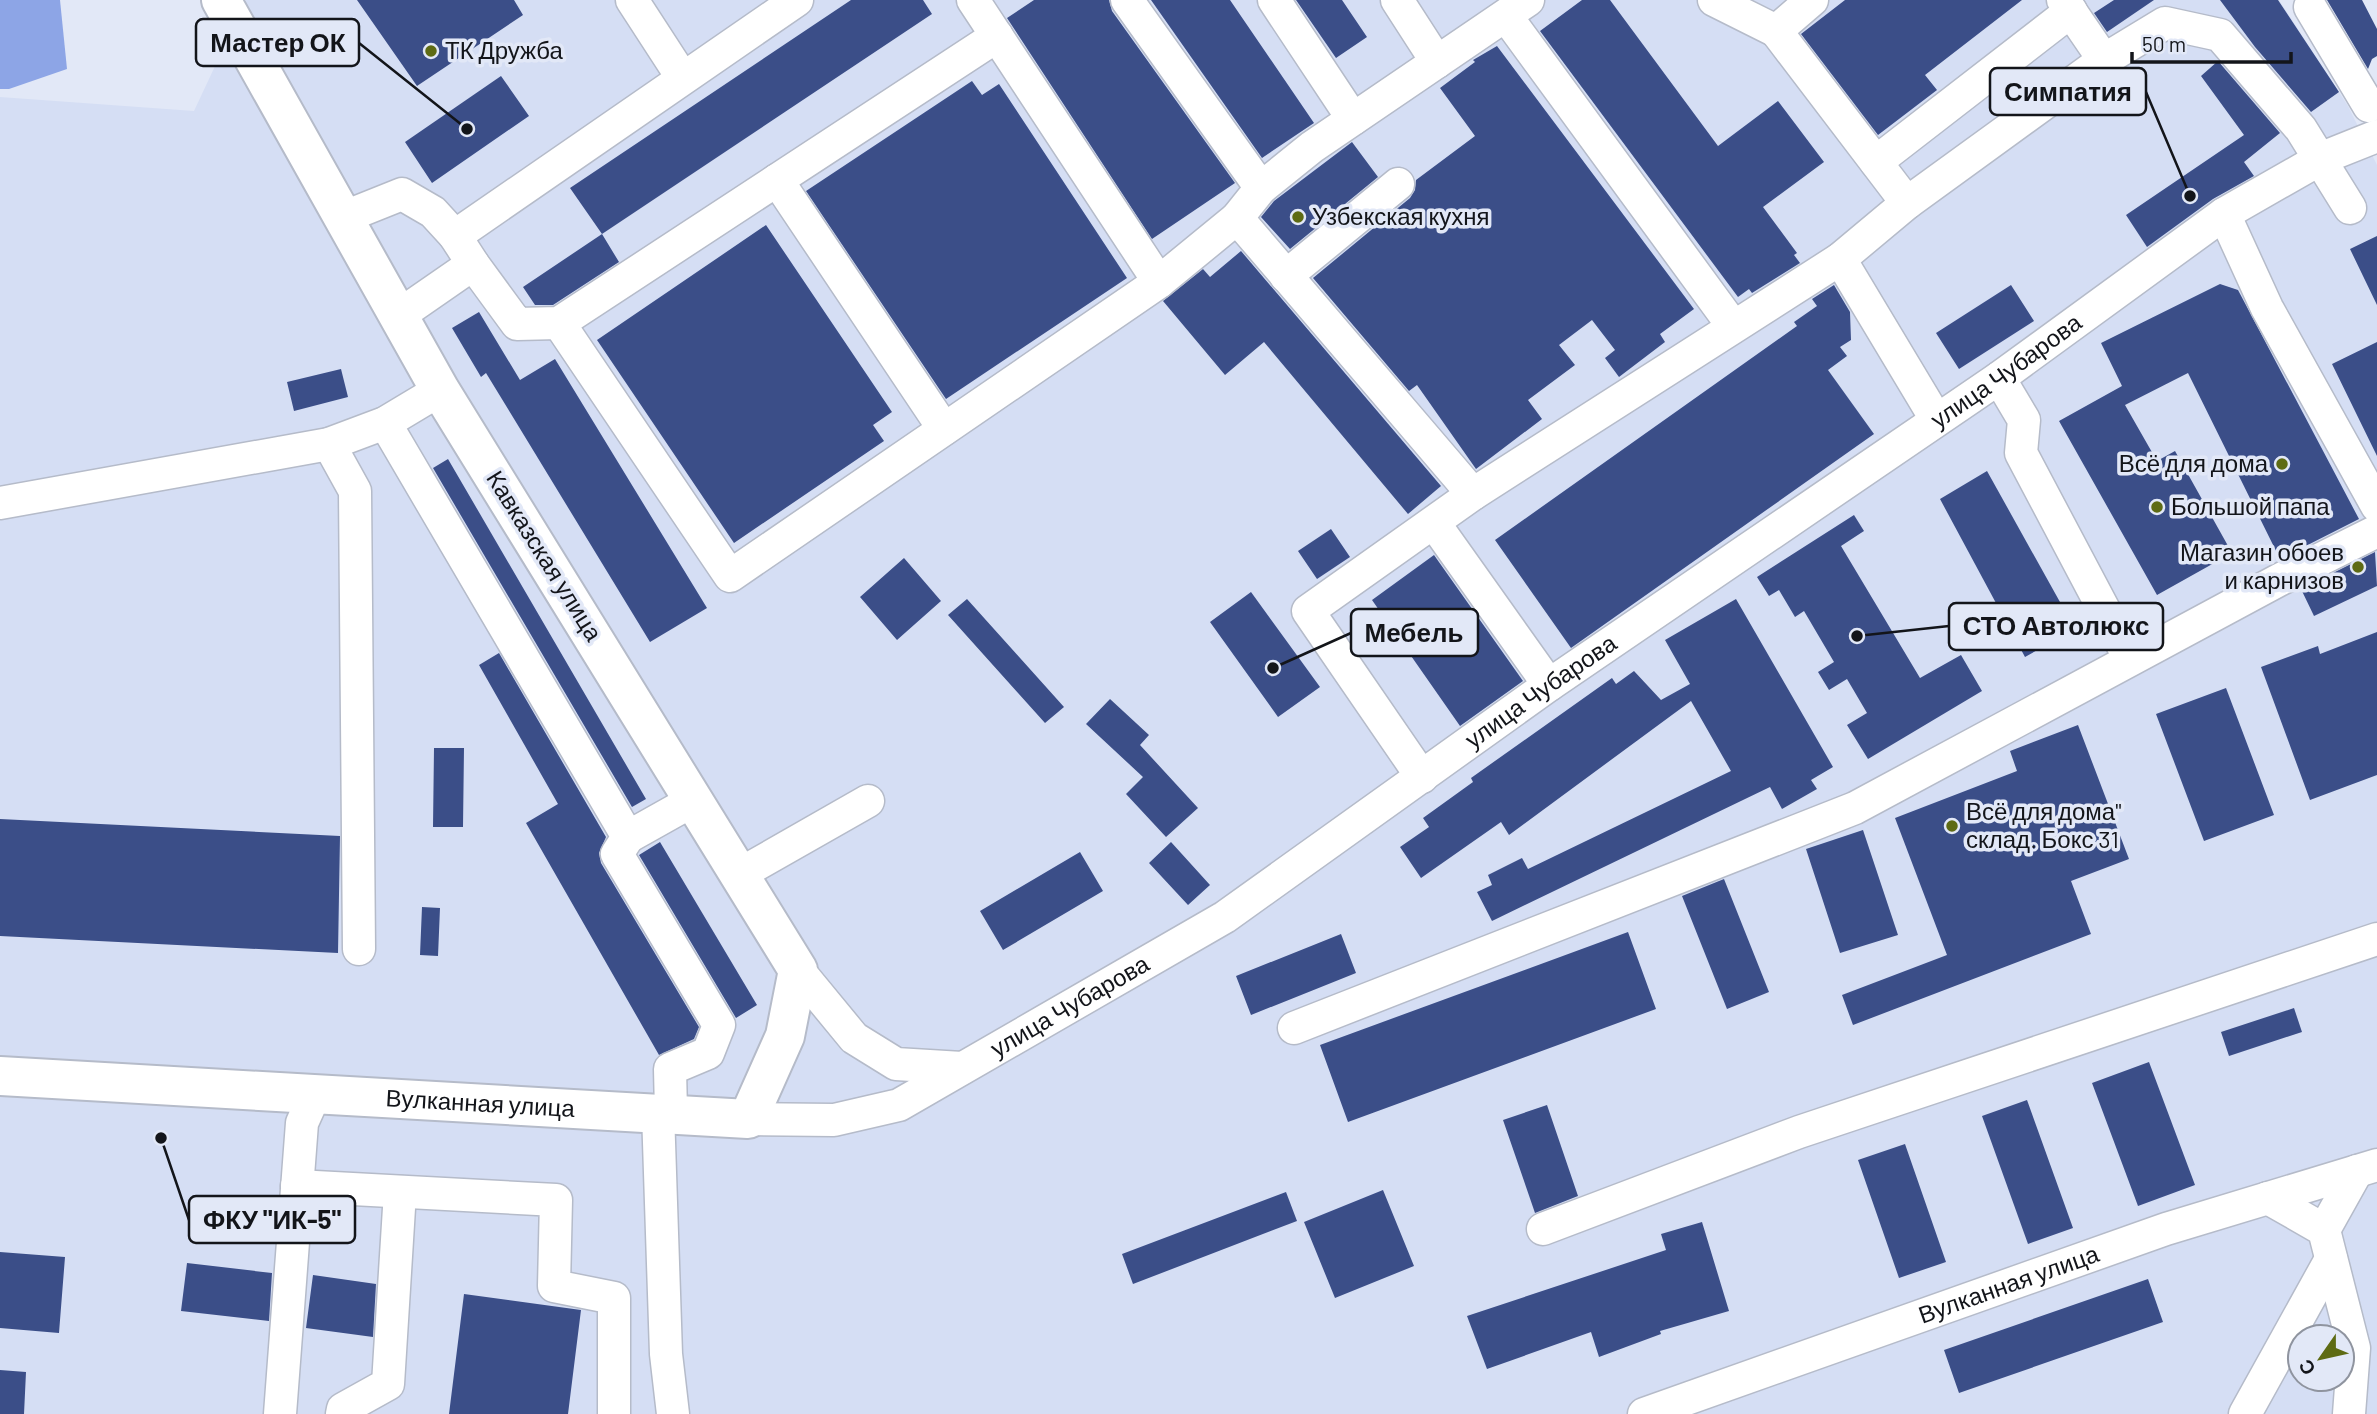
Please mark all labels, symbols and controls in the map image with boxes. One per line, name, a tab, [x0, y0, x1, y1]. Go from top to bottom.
callout: Мастер ОК	[196, 19, 359, 66]
scale bar	[2132, 21, 2291, 65]
text: Мастер ОК	[210, 26, 346, 57]
text: 50 m	[2142, 31, 2186, 56]
place label: ТК Дружба	[445, 35, 564, 64]
marker: ТК Дружба	[423, 43, 439, 59]
callout: Симпатия	[1990, 68, 2146, 115]
text: Симпатия	[2004, 75, 2132, 106]
place label: Узбекская кухня	[1312, 201, 1489, 230]
marker: Узбекская кухня	[1290, 209, 1306, 225]
street label: улица Чубарова	[1924, 306, 2087, 433]
place label: Всё для дома	[2119, 448, 2269, 477]
marker: Всё для дома	[2274, 456, 2290, 472]
street label: Кавказская улица	[481, 465, 610, 646]
place label: Большой папа	[2171, 491, 2330, 520]
marker: Большой папа	[2149, 499, 2165, 515]
place label: Магазин обоев и карнизов	[2180, 537, 2344, 594]
marker: Магазин обоев и карнизов	[2350, 559, 2366, 575]
callout: СТО Автолюкс	[1949, 603, 2163, 650]
callout: Мебель	[1351, 609, 1478, 656]
text: СТО Автолюкс	[1963, 609, 2149, 640]
text: Мебель	[1365, 616, 1463, 647]
street label: улица Чубарова	[1459, 627, 1622, 754]
place label: Всё для дома" склад. Бокс 31	[1966, 796, 2121, 853]
marker: Всё для дома" склад. Бокс 31	[1944, 818, 1960, 834]
street label: улица Чубарова	[985, 948, 1154, 1062]
street label: Вулканная улица	[385, 1082, 576, 1122]
callout: ФКУ "ИК-5"	[189, 1196, 355, 1243]
text: ФКУ "ИК-5"	[203, 1203, 342, 1234]
street label: Вулканная улица	[1914, 1238, 2103, 1329]
north arrow	[2286, 1323, 2356, 1393]
text: С	[2293, 1355, 2320, 1380]

